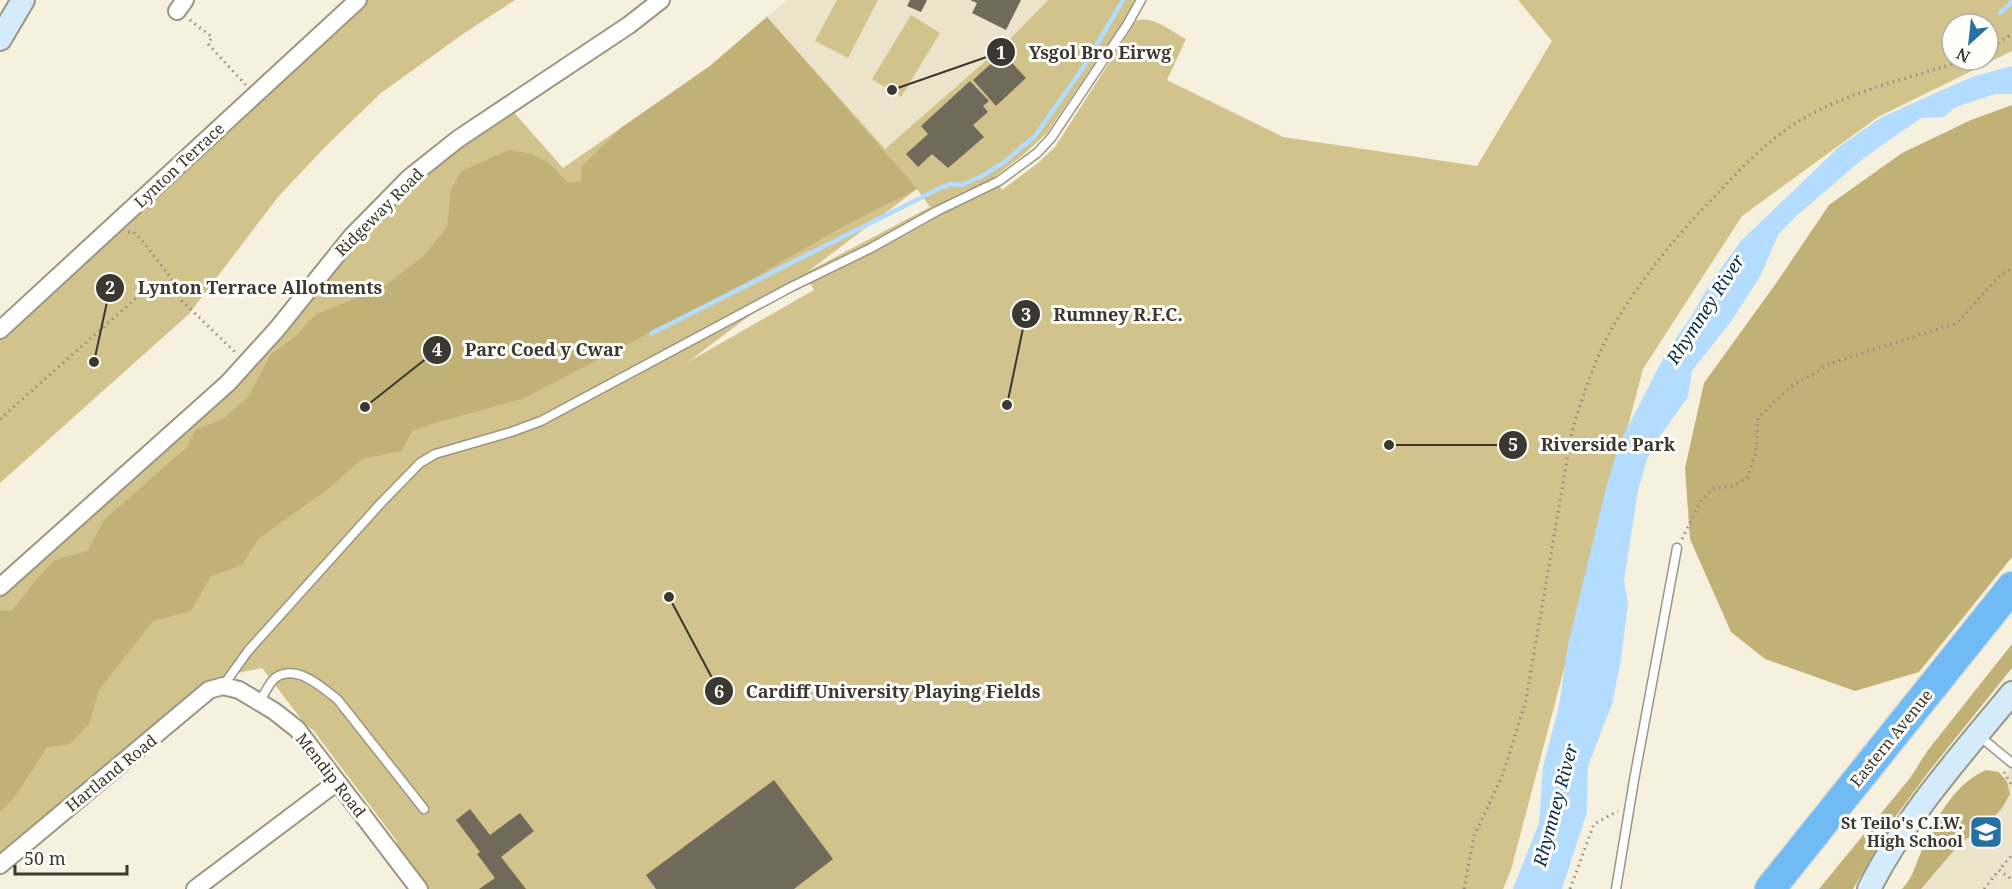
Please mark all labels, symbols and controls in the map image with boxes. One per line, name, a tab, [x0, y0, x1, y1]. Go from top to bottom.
north arrow	[1940, 12, 2000, 72]
callout: Ysgol Bro Eirwg	[986, 34, 1183, 70]
text: 1	[996, 40, 1006, 64]
text: Ysgol Bro Eirwg	[1029, 40, 1172, 64]
text: N	[1952, 43, 1974, 68]
street label: Lynton Terrace	[129, 117, 229, 213]
street label: Ridgeway Road	[330, 163, 428, 261]
water label: Rhymney River	[1660, 249, 1750, 369]
callout: Lynton Terrace Allotments	[95, 270, 394, 306]
text: 2	[105, 275, 115, 299]
text: Lynton Terrace Allotments	[138, 275, 383, 299]
callout: Rumney R.F.C.	[1011, 296, 1194, 332]
text: 3	[1021, 302, 1031, 326]
text: Rumney R.F.C.	[1053, 302, 1183, 326]
callout: Parc Coed y Cwar	[422, 332, 635, 368]
text: 4	[432, 337, 442, 361]
text: Parc Coed y Cwar	[465, 337, 624, 361]
callout: Riverside Park	[1498, 427, 1687, 463]
text: 5	[1508, 432, 1518, 456]
text: Riverside Park	[1541, 432, 1676, 456]
callout: Cardiff University Playing Fields	[704, 673, 1053, 709]
text: 6	[714, 679, 724, 703]
text: Cardiff University Playing Fields	[746, 679, 1041, 703]
street label: Eastern Avenue	[1845, 685, 1937, 791]
street label: Mendip Road	[291, 728, 371, 822]
street label: Hartland Road	[61, 729, 161, 817]
water label: Rhymney River	[1527, 740, 1583, 870]
place label: St Teilo's C.I.W. High School	[1841, 812, 1963, 852]
school or university icon: St Teilo's C.I.W. High School	[1968, 814, 2004, 850]
scale bar	[15, 838, 128, 876]
text: 50 m	[24, 846, 66, 870]

